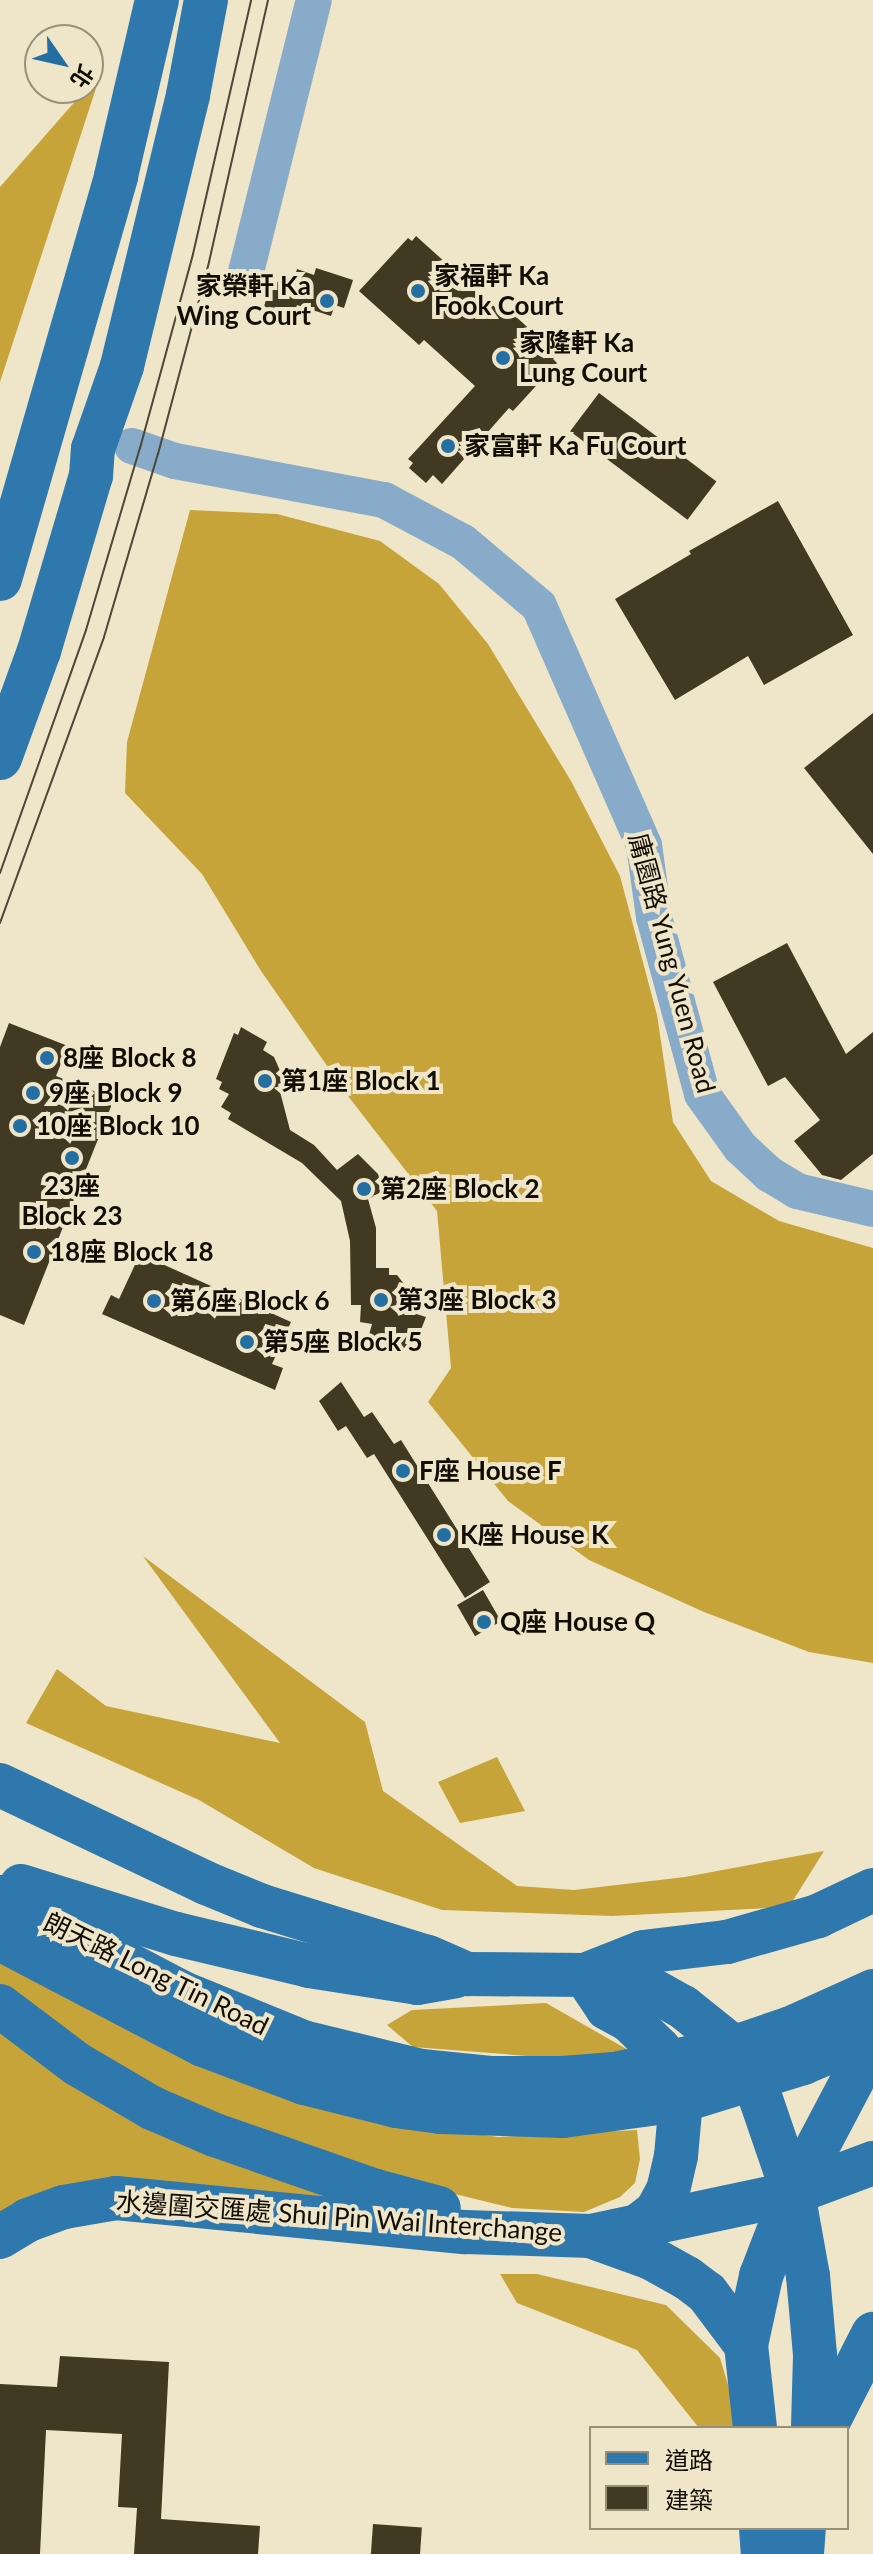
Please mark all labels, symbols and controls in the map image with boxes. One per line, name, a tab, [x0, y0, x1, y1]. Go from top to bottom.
north arrow	[24, 24, 104, 104]
text: 北	[65, 60, 100, 93]
place label: 家福軒 Ka Fook Court	[434, 260, 564, 322]
place label: 家榮軒 Ka Wing Court	[177, 270, 311, 332]
marker: 家福軒 Ka Fook Court	[409, 282, 427, 300]
marker: 家榮軒 Ka Wing Court	[318, 292, 336, 310]
place label: 家隆軒 Ka Lung Court	[519, 327, 647, 388]
marker: 家隆軒 Ka Lung Court	[494, 349, 512, 367]
place label: 家富軒 Ka Fu Court	[464, 430, 686, 462]
marker: 家富軒 Ka Fu Court	[439, 437, 457, 455]
street label: 庸園路 Yung Yuen Road	[622, 829, 722, 1097]
place label: 8座 Block 8	[63, 1042, 197, 1074]
marker: 8座 Block 8	[38, 1049, 56, 1067]
place label: 第1座 Block 1	[281, 1065, 441, 1097]
marker: 第1座 Block 1	[256, 1072, 274, 1090]
place label: 9座 Block 9	[49, 1077, 183, 1109]
marker: 9座 Block 9	[24, 1084, 42, 1102]
place label: 10座 Block 10	[36, 1110, 200, 1142]
marker: 10座 Block 10	[11, 1117, 29, 1135]
marker: 23座 Block 23	[63, 1149, 81, 1167]
place label: 23座 Block 23	[21, 1170, 123, 1232]
place label: 第2座 Block 2	[380, 1173, 540, 1205]
marker: 第2座 Block 2	[355, 1180, 373, 1198]
place label: 18座 Block 18	[50, 1236, 214, 1268]
marker: 18座 Block 18	[25, 1243, 43, 1261]
place label: 第3座 Block 3	[397, 1284, 557, 1316]
place label: 第6座 Block 6	[170, 1285, 330, 1317]
marker: 第3座 Block 3	[372, 1291, 390, 1309]
marker: 第6座 Block 6	[145, 1292, 163, 1310]
place label: 第5座 Block 5	[263, 1326, 423, 1358]
marker: 第5座 Block 5	[238, 1333, 256, 1351]
place label: F座 House F	[419, 1455, 562, 1487]
marker: F座 House F	[394, 1462, 412, 1480]
place label: K座 House K	[460, 1519, 609, 1551]
marker: K座 House K	[435, 1526, 453, 1544]
place label: Q座 House Q	[500, 1606, 655, 1638]
marker: Q座 House Q	[475, 1613, 493, 1631]
street label: 朗天路 Long Tin Road	[38, 1906, 274, 2042]
street label: 水邊圍交匯處 Shui Pin Wai Interchange	[115, 2186, 563, 2248]
legend	[589, 2426, 849, 2530]
text: 道路	[665, 2445, 713, 2474]
text: 建築	[665, 2485, 713, 2514]

